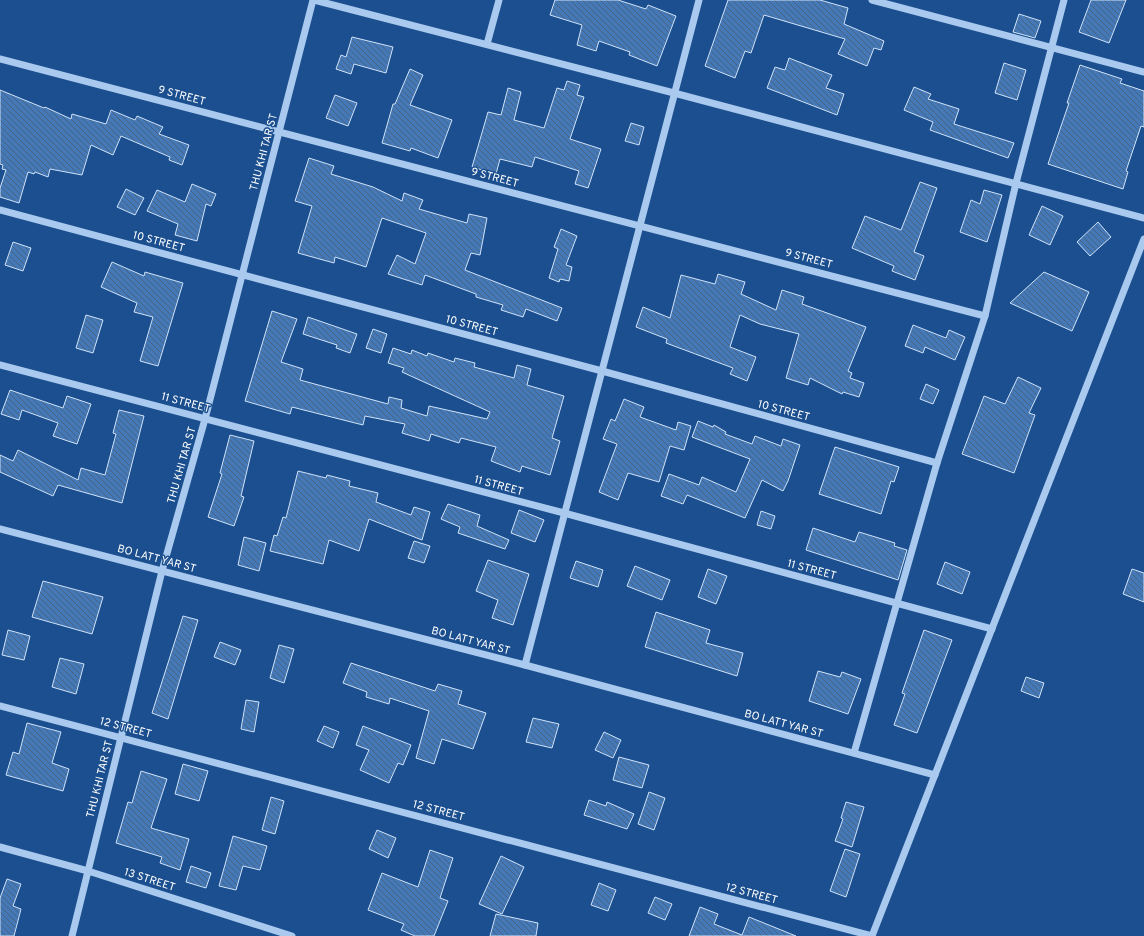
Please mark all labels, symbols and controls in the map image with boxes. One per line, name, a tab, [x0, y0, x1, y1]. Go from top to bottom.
street label: 9 STREET	[156, 83, 207, 109]
street label: THU KHI TAR ST	[247, 112, 281, 192]
street label: 9 STREET	[469, 165, 520, 191]
street label: 10 STREET	[131, 228, 186, 256]
street label: 9 STREET	[783, 246, 834, 272]
street label: 10 STREET	[444, 312, 499, 340]
street label: 11 STREET	[160, 390, 212, 416]
street label: 10 STREET	[756, 397, 811, 425]
street label: THU KHI TAR ST	[164, 425, 200, 505]
street label: 11 STREET	[473, 473, 525, 499]
street label: BO LATT YAR ST	[116, 542, 198, 576]
street label: 11 STREET	[786, 557, 838, 583]
street label: BO LATT YAR ST	[430, 624, 512, 658]
street label: BO LATT YAR ST	[743, 707, 825, 741]
street label: 12 STREET	[98, 714, 153, 742]
street label: THU KHI TAR ST	[84, 739, 116, 819]
street label: 12 STREET	[411, 797, 466, 825]
street label: 13 STREET	[122, 865, 177, 895]
street label: 12 STREET	[724, 880, 779, 908]

